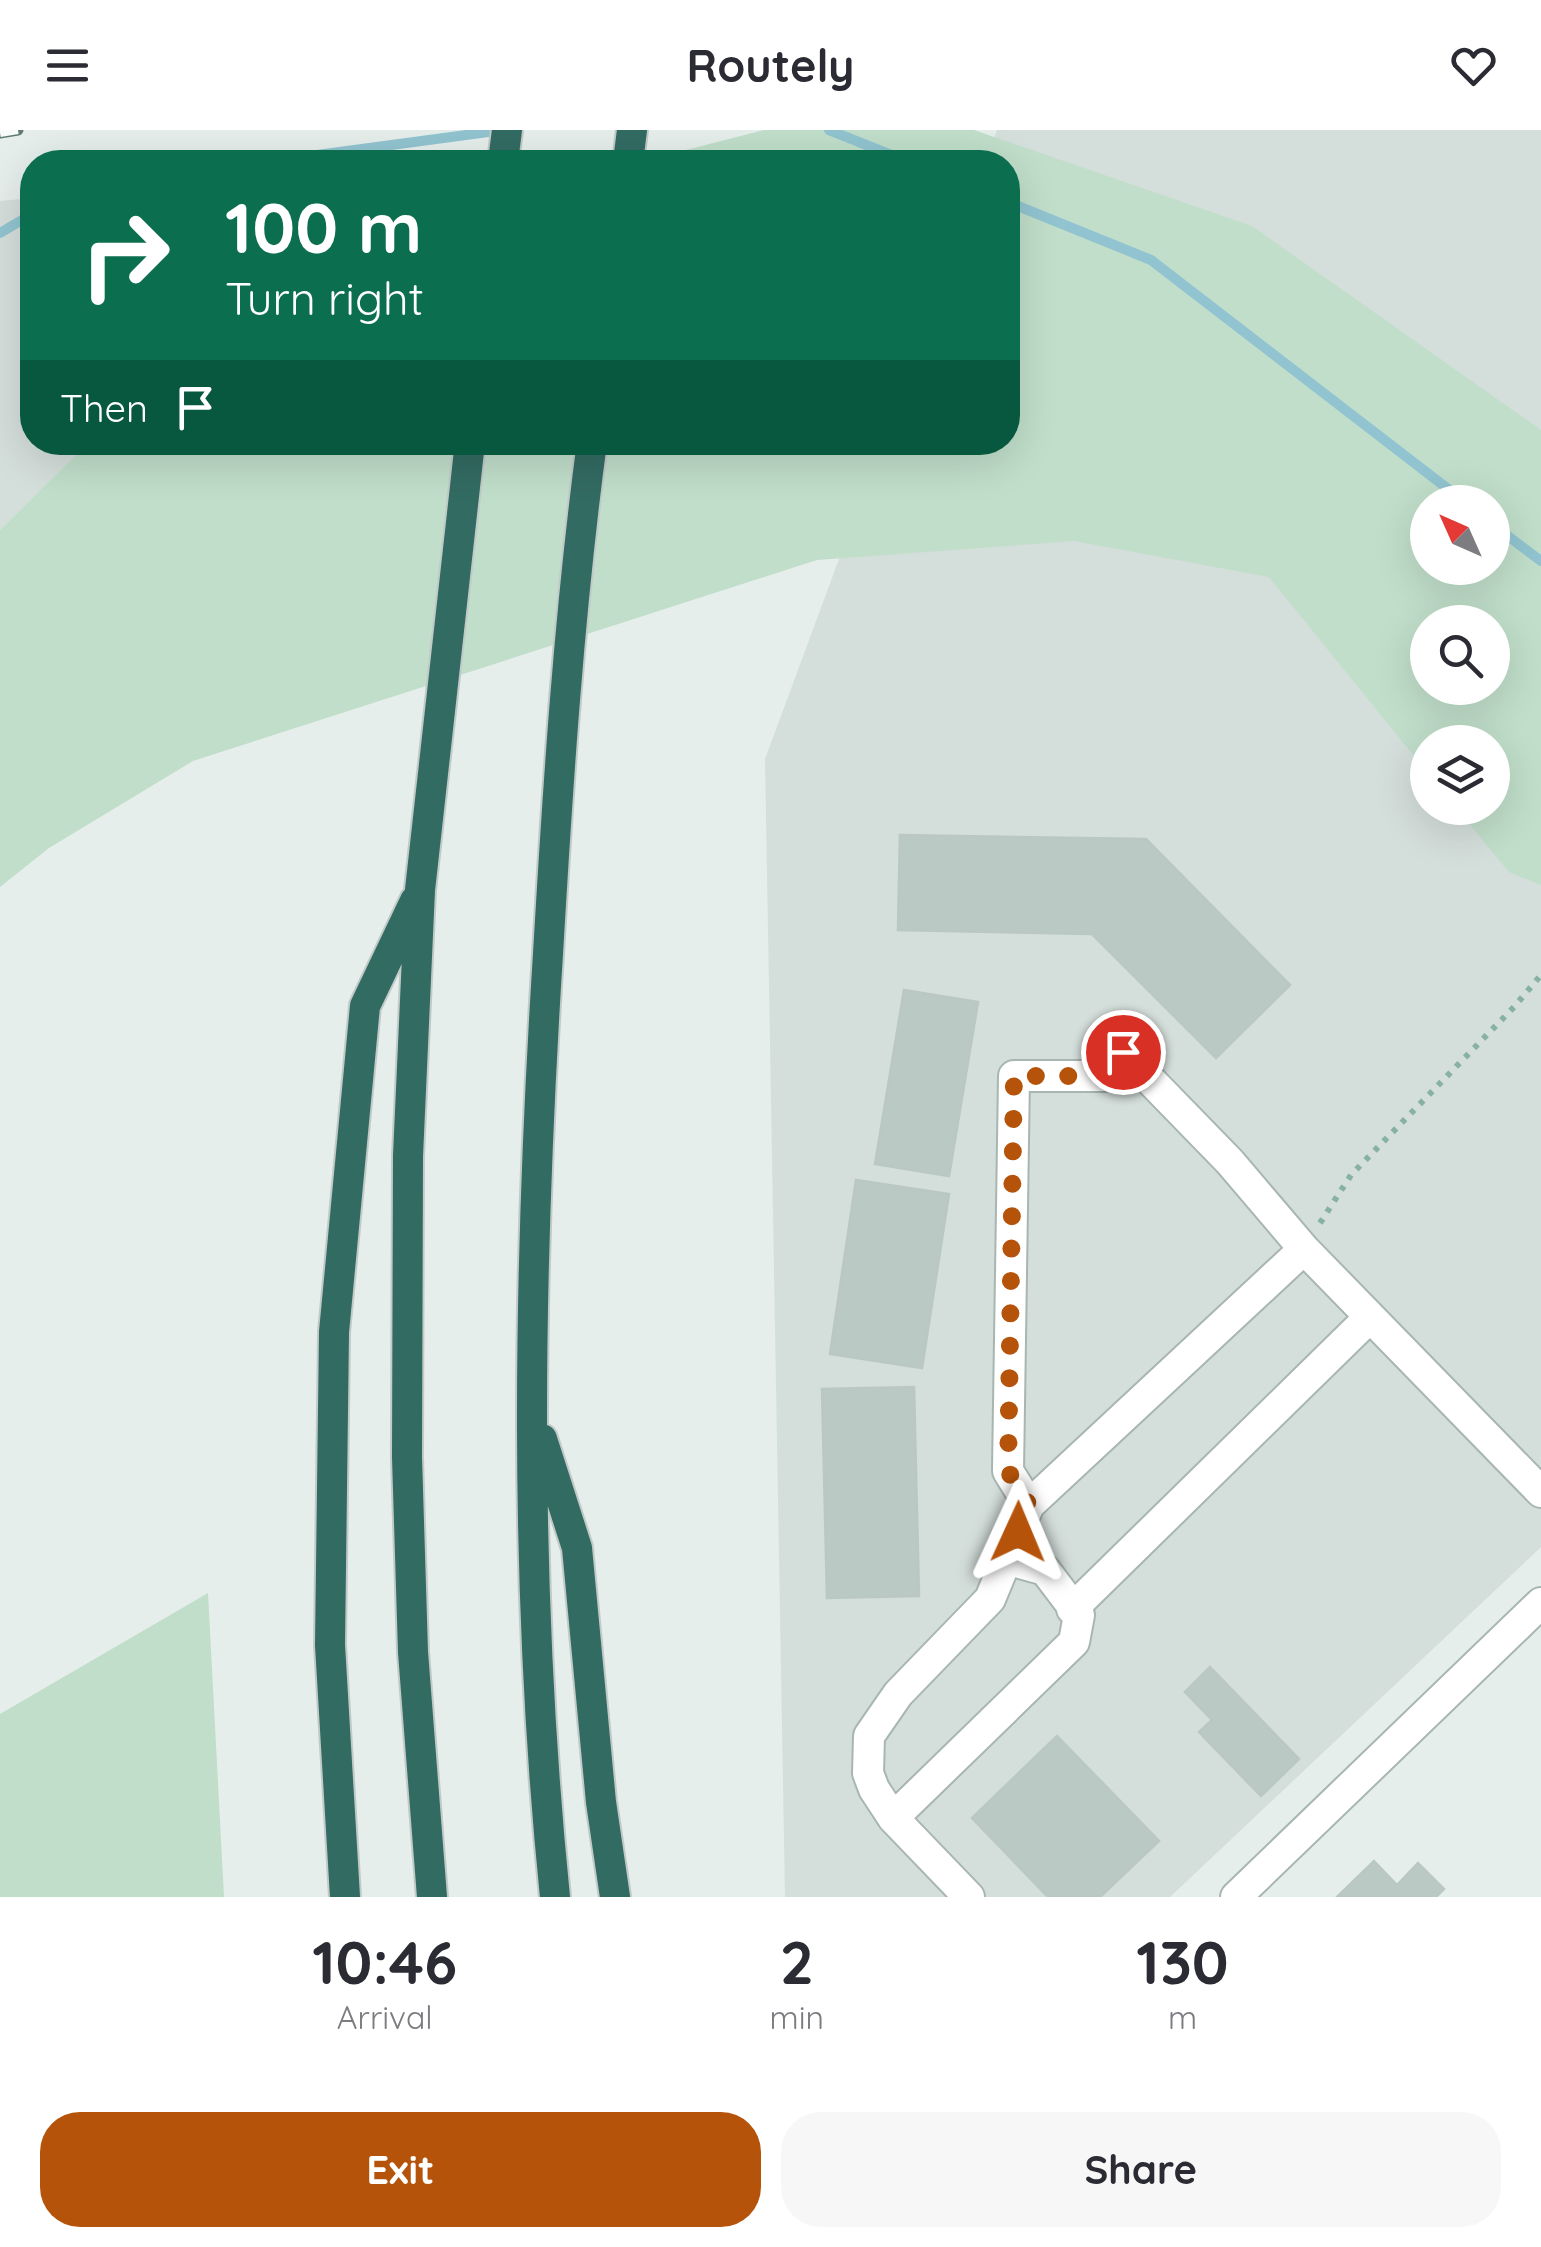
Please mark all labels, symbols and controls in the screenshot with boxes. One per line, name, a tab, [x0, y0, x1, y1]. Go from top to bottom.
text: Routely	[687, 37, 854, 93]
icon: menu	[40, 38, 95, 93]
icon: heart	[1446, 38, 1501, 93]
text: 100 m	[225, 183, 422, 271]
icon: right	[60, 190, 190, 320]
text: Turn right	[225, 270, 424, 326]
icon: arrive	[168, 380, 223, 435]
text: Then	[60, 384, 148, 432]
north arrow	[1410, 485, 1510, 585]
map controls	[1410, 485, 1510, 825]
button: search	[1410, 605, 1510, 705]
button: layers	[1410, 725, 1510, 825]
pin	[1081, 1010, 1166, 1095]
icon: arrive	[1096, 1025, 1151, 1080]
position arrow	[966, 1480, 1070, 1584]
text: 10:46	[312, 1924, 457, 1999]
text: 2	[780, 1924, 814, 1999]
text: 130	[1136, 1924, 1229, 1999]
text: Arrival	[337, 1997, 433, 2037]
text: min	[770, 1997, 824, 2037]
text: m	[1168, 1997, 1197, 2037]
button: Exit	[40, 2112, 761, 2227]
button: Share	[781, 2112, 1501, 2227]

